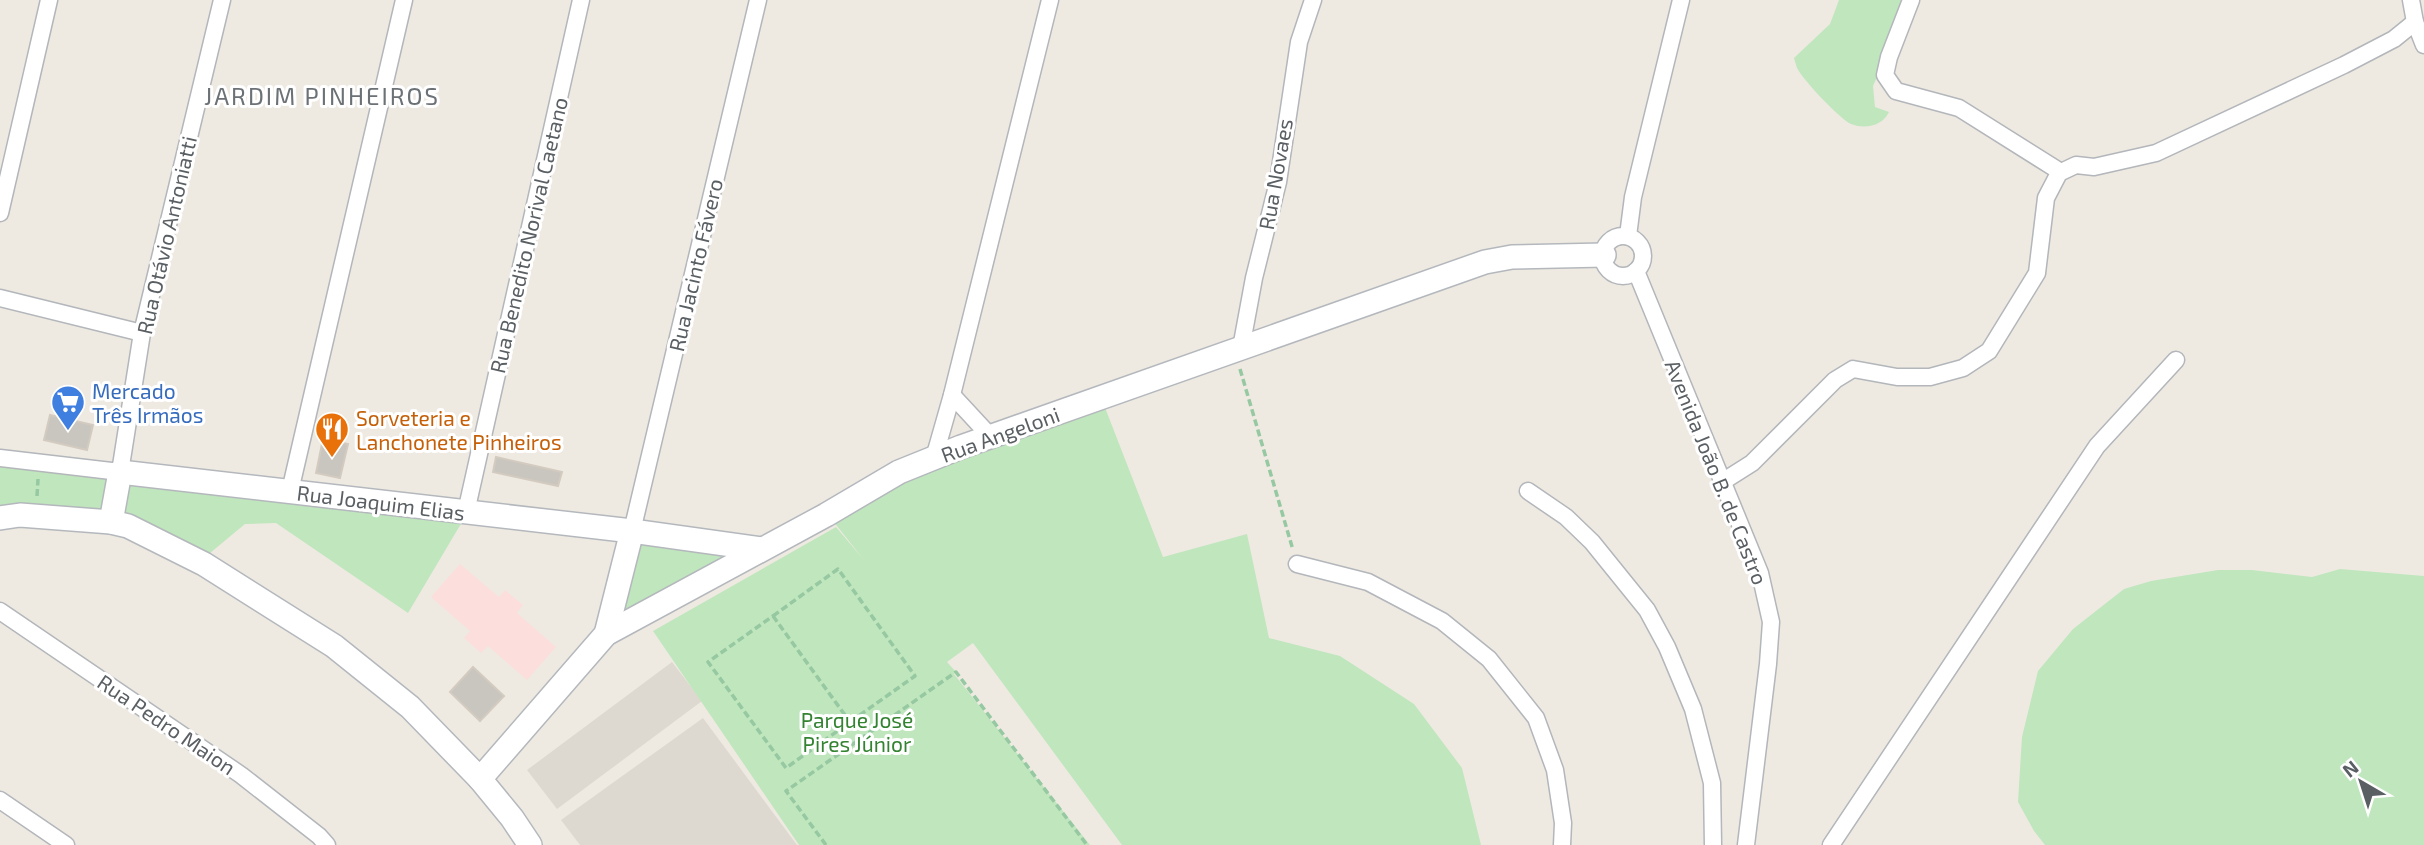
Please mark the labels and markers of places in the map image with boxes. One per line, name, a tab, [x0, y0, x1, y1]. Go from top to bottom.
place label: Mercado Três Irmãos	[92, 378, 203, 427]
supermarket icon: Mercado Três Irmãos	[49, 383, 87, 432]
place label: Sorveteria e Lanchonete Pinheiros	[356, 405, 562, 454]
restaurant icon: Sorveteria e Lanchonete Pinheiros	[313, 410, 351, 459]

